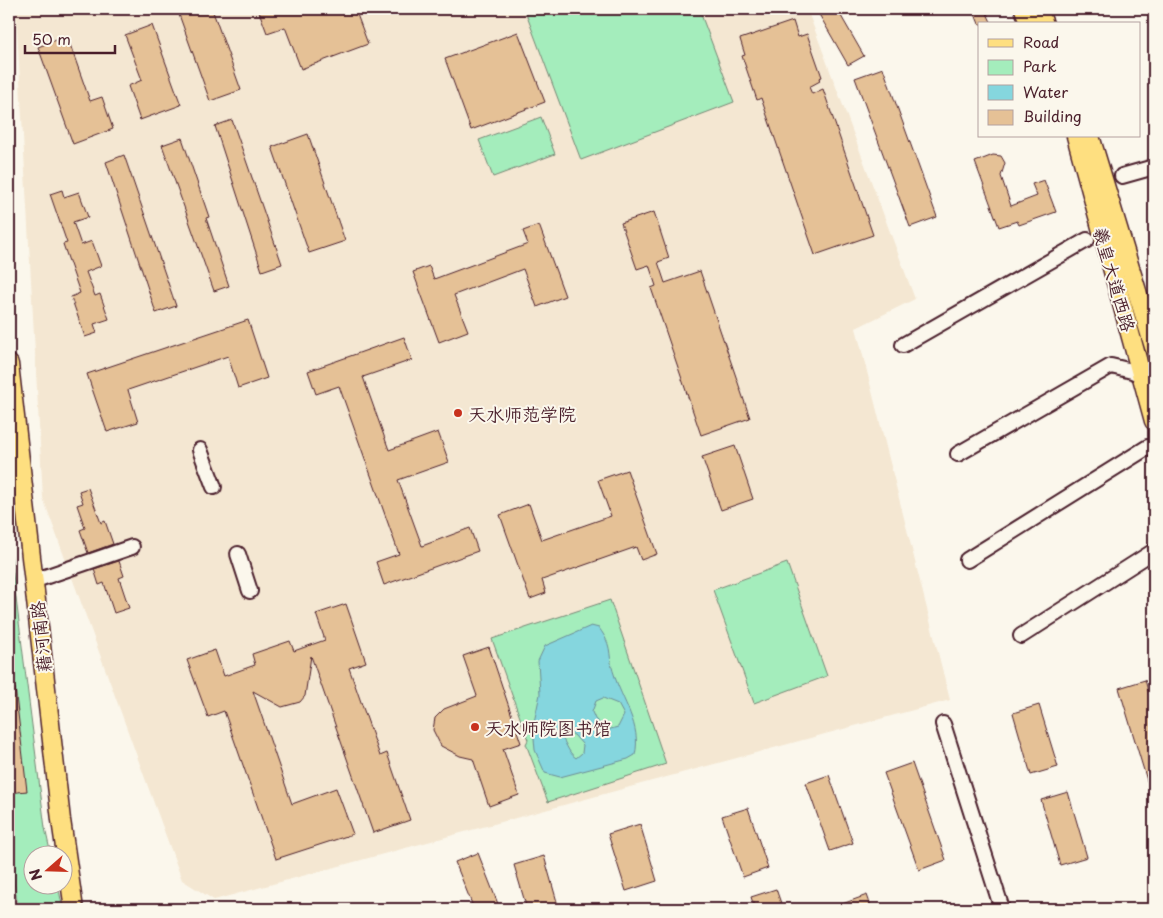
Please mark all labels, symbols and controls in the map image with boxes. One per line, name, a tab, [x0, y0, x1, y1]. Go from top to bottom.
scale bar	[25, 22, 115, 54]
legend	[978, 22, 1140, 138]
text: 50 m	[32, 27, 71, 50]
text: Road	[1023, 30, 1059, 53]
text: Park	[1023, 54, 1057, 77]
text: Water	[1023, 80, 1068, 103]
text: Building	[1023, 104, 1082, 127]
street label: 羲皇大道西路	[1087, 223, 1143, 335]
place label: 天水师范学院	[468, 400, 576, 427]
marker: 天水师范学院	[452, 407, 464, 419]
street label: 藉河南路	[23, 600, 57, 674]
place label: 天水师院图书馆	[485, 714, 611, 741]
marker: 天水师院图书馆	[469, 721, 481, 733]
north arrow	[22, 846, 72, 896]
text: N	[24, 866, 47, 883]

